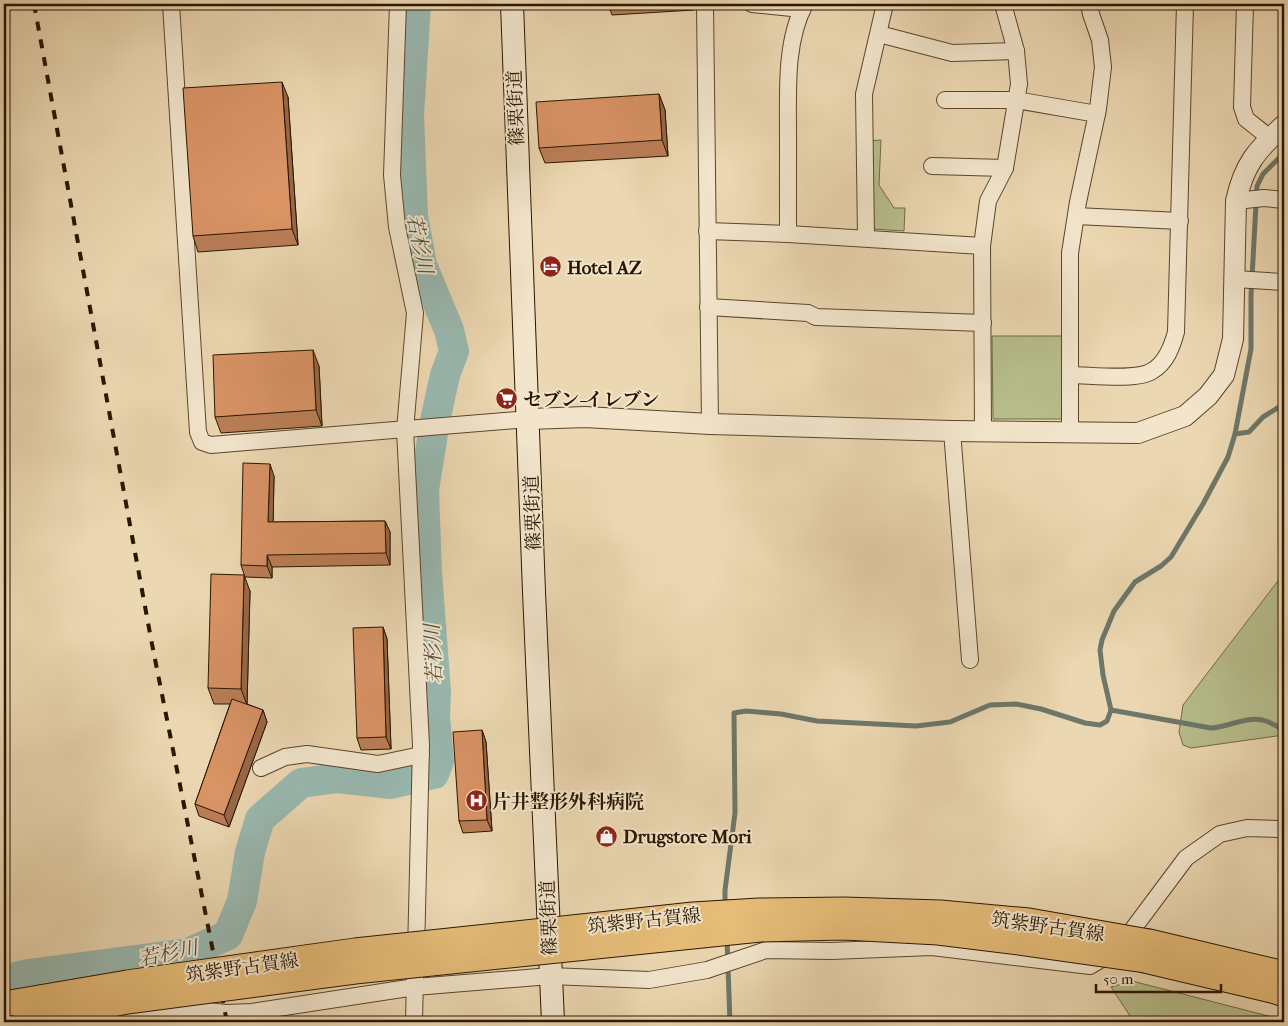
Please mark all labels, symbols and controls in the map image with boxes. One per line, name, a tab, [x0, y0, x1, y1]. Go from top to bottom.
street label: 篠栗街道	[504, 70, 528, 146]
water label: 若杉川	[402, 212, 437, 278]
hotel icon: Hotel AZ	[539, 255, 563, 279]
place label: Hotel AZ	[567, 257, 642, 279]
supermarket icon: セブン-イレブン	[495, 387, 519, 411]
place label: セブン-イレブン	[523, 389, 659, 411]
street label: 篠栗街道	[521, 475, 545, 551]
water label: 若杉川	[420, 621, 447, 685]
hospital icon: 片井整形外科病院	[464, 789, 488, 813]
place label: 片井整形外科病院	[492, 791, 644, 813]
shop icon: Drugstore Mori	[595, 824, 619, 848]
place label: Drugstore Mori	[623, 826, 752, 848]
street label: 篠栗街道	[537, 880, 561, 956]
street label: 筑紫野古賀線	[586, 904, 702, 938]
street label: 筑紫野古賀線	[990, 908, 1106, 946]
water label: 若杉川	[136, 936, 202, 971]
street label: 筑紫野古賀線	[184, 949, 300, 987]
scale bar	[1096, 961, 1220, 993]
text: 50 m	[1103, 970, 1134, 988]

